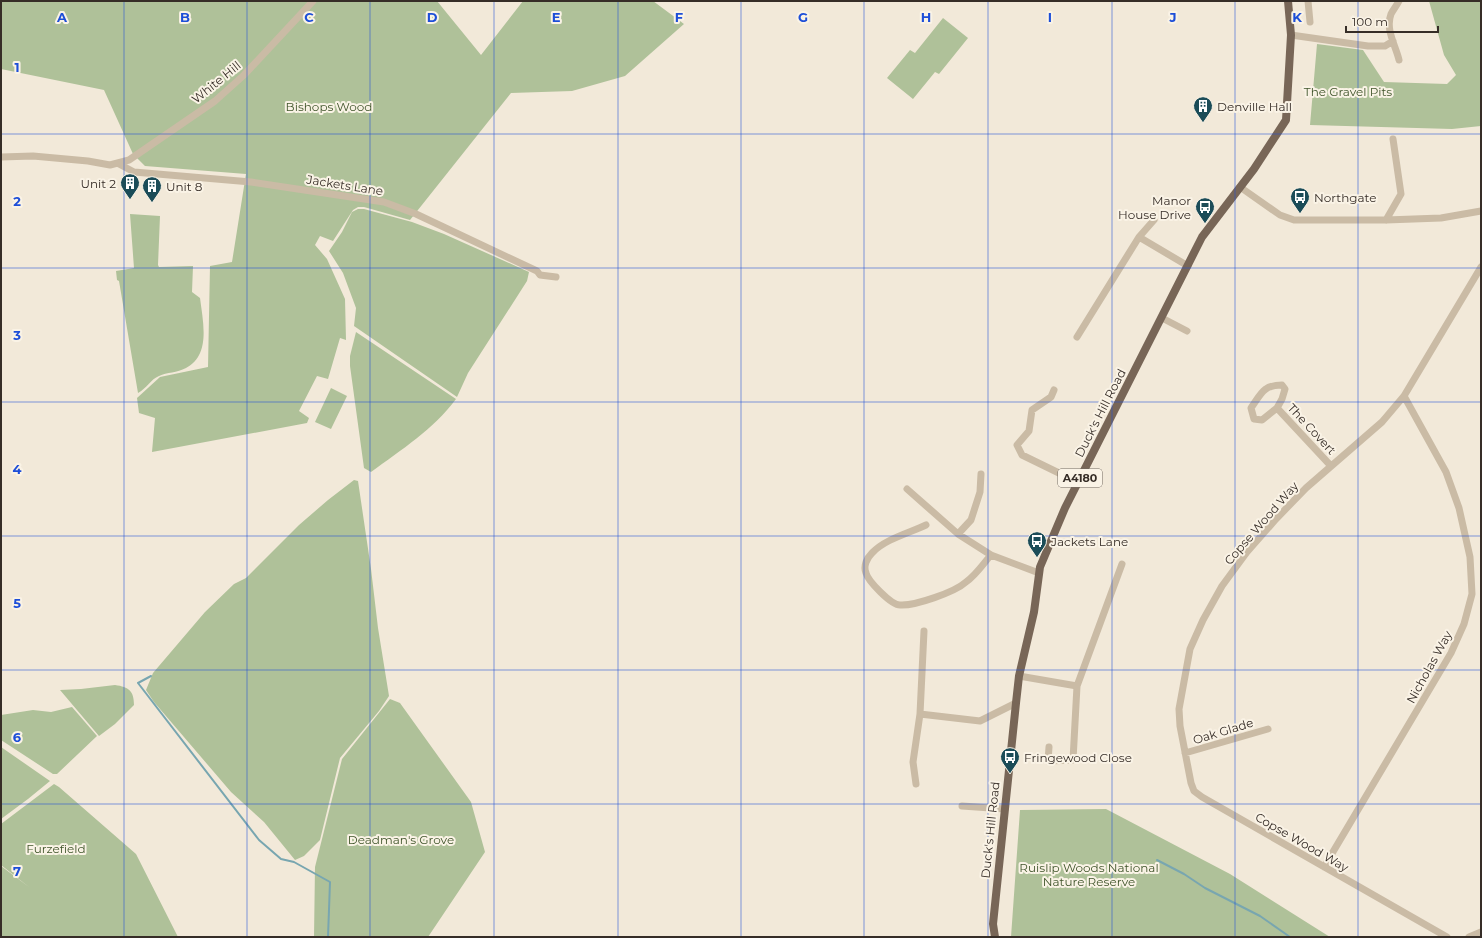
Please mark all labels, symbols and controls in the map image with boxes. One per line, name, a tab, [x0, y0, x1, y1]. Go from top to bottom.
scale bar	[1346, 8, 1438, 34]
text: A	[56, 9, 68, 25]
text: B	[180, 9, 190, 25]
text: C	[304, 9, 314, 25]
text: D	[427, 9, 438, 25]
text: E	[552, 9, 561, 25]
text: F	[675, 9, 683, 25]
text: G	[798, 9, 808, 25]
text: H	[921, 9, 931, 25]
text: I	[1048, 9, 1052, 25]
text: J	[1168, 9, 1177, 25]
text: K	[1292, 9, 1302, 25]
text: 100 m	[1352, 14, 1388, 29]
street label: White Hill	[188, 58, 244, 106]
text: 1	[14, 59, 20, 75]
park label: The Gravel Pits	[1304, 84, 1392, 99]
building icon: Denville Hall	[1192, 95, 1214, 123]
park label: Bishops Wood	[286, 99, 372, 114]
place label: Denville Hall	[1217, 99, 1292, 114]
street label: Jackets Lane	[305, 171, 384, 198]
building icon: Unit 2	[119, 172, 141, 200]
building icon: Unit 8	[141, 175, 163, 203]
place label: Unit 2	[80, 176, 116, 191]
place label: Unit 8	[166, 179, 203, 194]
bus stop icon: Northgate	[1289, 186, 1311, 214]
place label: Northgate	[1314, 190, 1376, 205]
text: 2	[13, 193, 21, 209]
place label: Manor House Drive	[1118, 193, 1191, 222]
bus stop icon: Manor House Drive	[1194, 196, 1216, 224]
text: 3	[12, 327, 21, 343]
street label: Duck's Hill Road	[1071, 366, 1129, 460]
street label: The Covert	[1285, 400, 1340, 458]
text: 4	[13, 461, 22, 477]
road number: A4180	[1058, 469, 1102, 487]
street label: Copse Wood Way	[1221, 478, 1301, 568]
bus stop icon: Jackets Lane	[1026, 530, 1048, 558]
place label: Jackets Lane	[1050, 534, 1128, 549]
text: 5	[13, 595, 21, 611]
street label: Nicholas Way	[1403, 628, 1455, 706]
street label: Oak Glade	[1191, 715, 1255, 747]
text: 6	[13, 729, 22, 745]
bus stop icon: Fringewood Close	[999, 746, 1021, 774]
place label: Fringewood Close	[1024, 750, 1132, 765]
street label: Duck's Hill Road	[977, 781, 1003, 879]
street label: Copse Wood Way	[1253, 809, 1352, 875]
park label: Deadman's Grove	[348, 832, 454, 847]
park label: Furzefield	[26, 841, 86, 856]
park label: Ruislip Woods National Nature Reserve	[1019, 860, 1159, 889]
text: 7	[13, 863, 21, 879]

